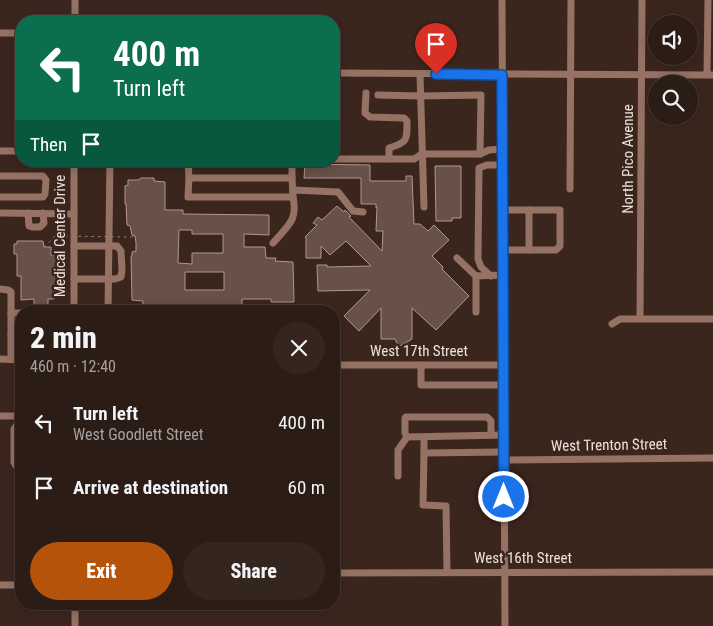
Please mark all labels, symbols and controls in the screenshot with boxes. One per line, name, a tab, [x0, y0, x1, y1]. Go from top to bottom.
map controls	[648, 15, 698, 125]
button: sound	[648, 15, 698, 65]
pin	[415, 23, 457, 74]
icon: arrive	[422, 30, 450, 58]
text: 400 m	[113, 34, 200, 75]
icon: left	[30, 35, 95, 100]
button: search	[648, 75, 698, 125]
text: Turn left	[113, 76, 185, 101]
street label: North Pico Avenue	[619, 104, 637, 214]
icon: arrive	[77, 130, 105, 158]
text: Then	[30, 133, 67, 156]
street label: Medical Center Drive	[51, 175, 69, 297]
text: 2 min	[30, 320, 97, 355]
button: close	[273, 322, 325, 374]
street label: West 17th Street	[370, 342, 468, 360]
text: 460 m · 12:40	[30, 357, 116, 376]
text: Turn left	[73, 402, 138, 425]
icon: left	[30, 409, 58, 437]
text: 400 m	[278, 411, 325, 434]
text: West Goodlett Street	[73, 425, 203, 444]
street label: West Trenton Street	[551, 435, 667, 455]
position arrow	[477, 470, 529, 522]
icon: arrive	[30, 474, 58, 502]
text: Arrive at destination	[73, 476, 228, 499]
text: 60 m	[288, 476, 325, 499]
button: Exit	[30, 542, 173, 600]
button: Share	[183, 542, 325, 600]
street label: West 16th Street	[474, 549, 572, 567]

